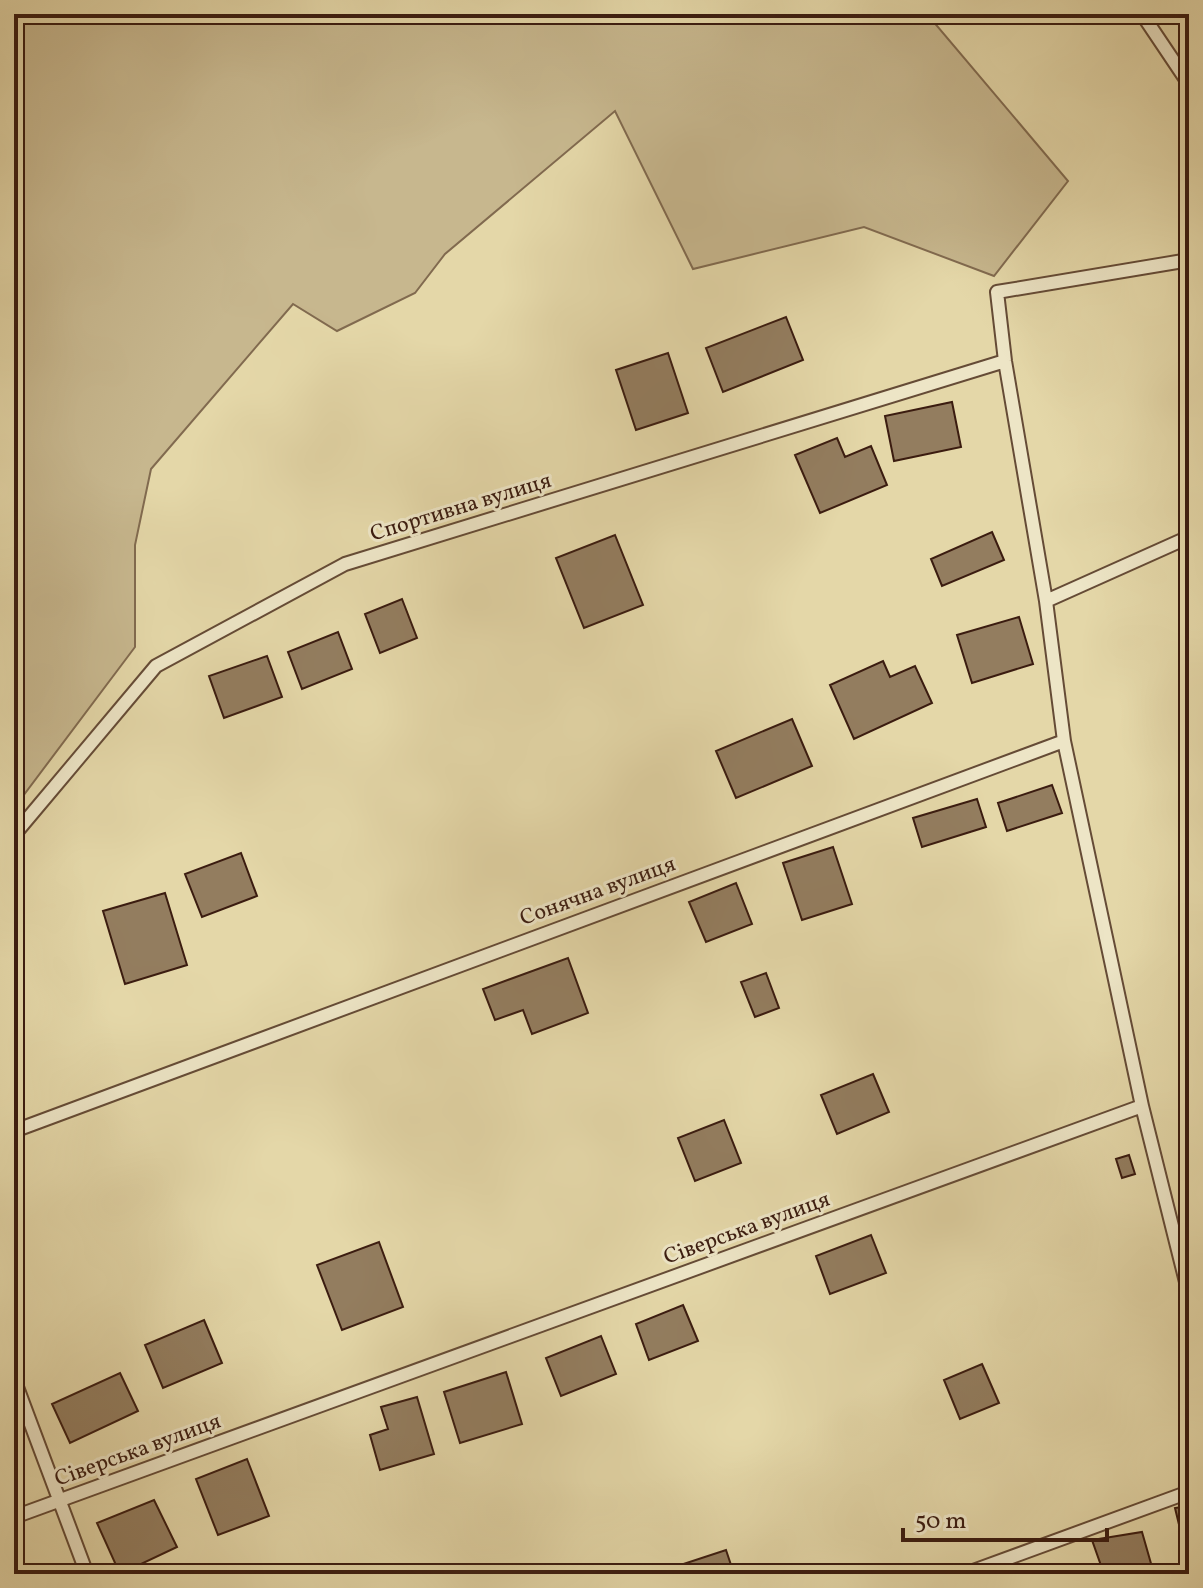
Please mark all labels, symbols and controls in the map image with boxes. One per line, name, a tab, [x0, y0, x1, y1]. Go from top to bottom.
street label: Спортивна вулиця	[367, 466, 555, 550]
street label: Сонячна вулиця	[516, 849, 680, 935]
street label: Сіверська вулиця	[660, 1185, 834, 1273]
street label: Сіверська вулиця	[51, 1407, 225, 1495]
scale bar	[903, 1492, 1107, 1542]
text: 50 m	[915, 1505, 967, 1539]

